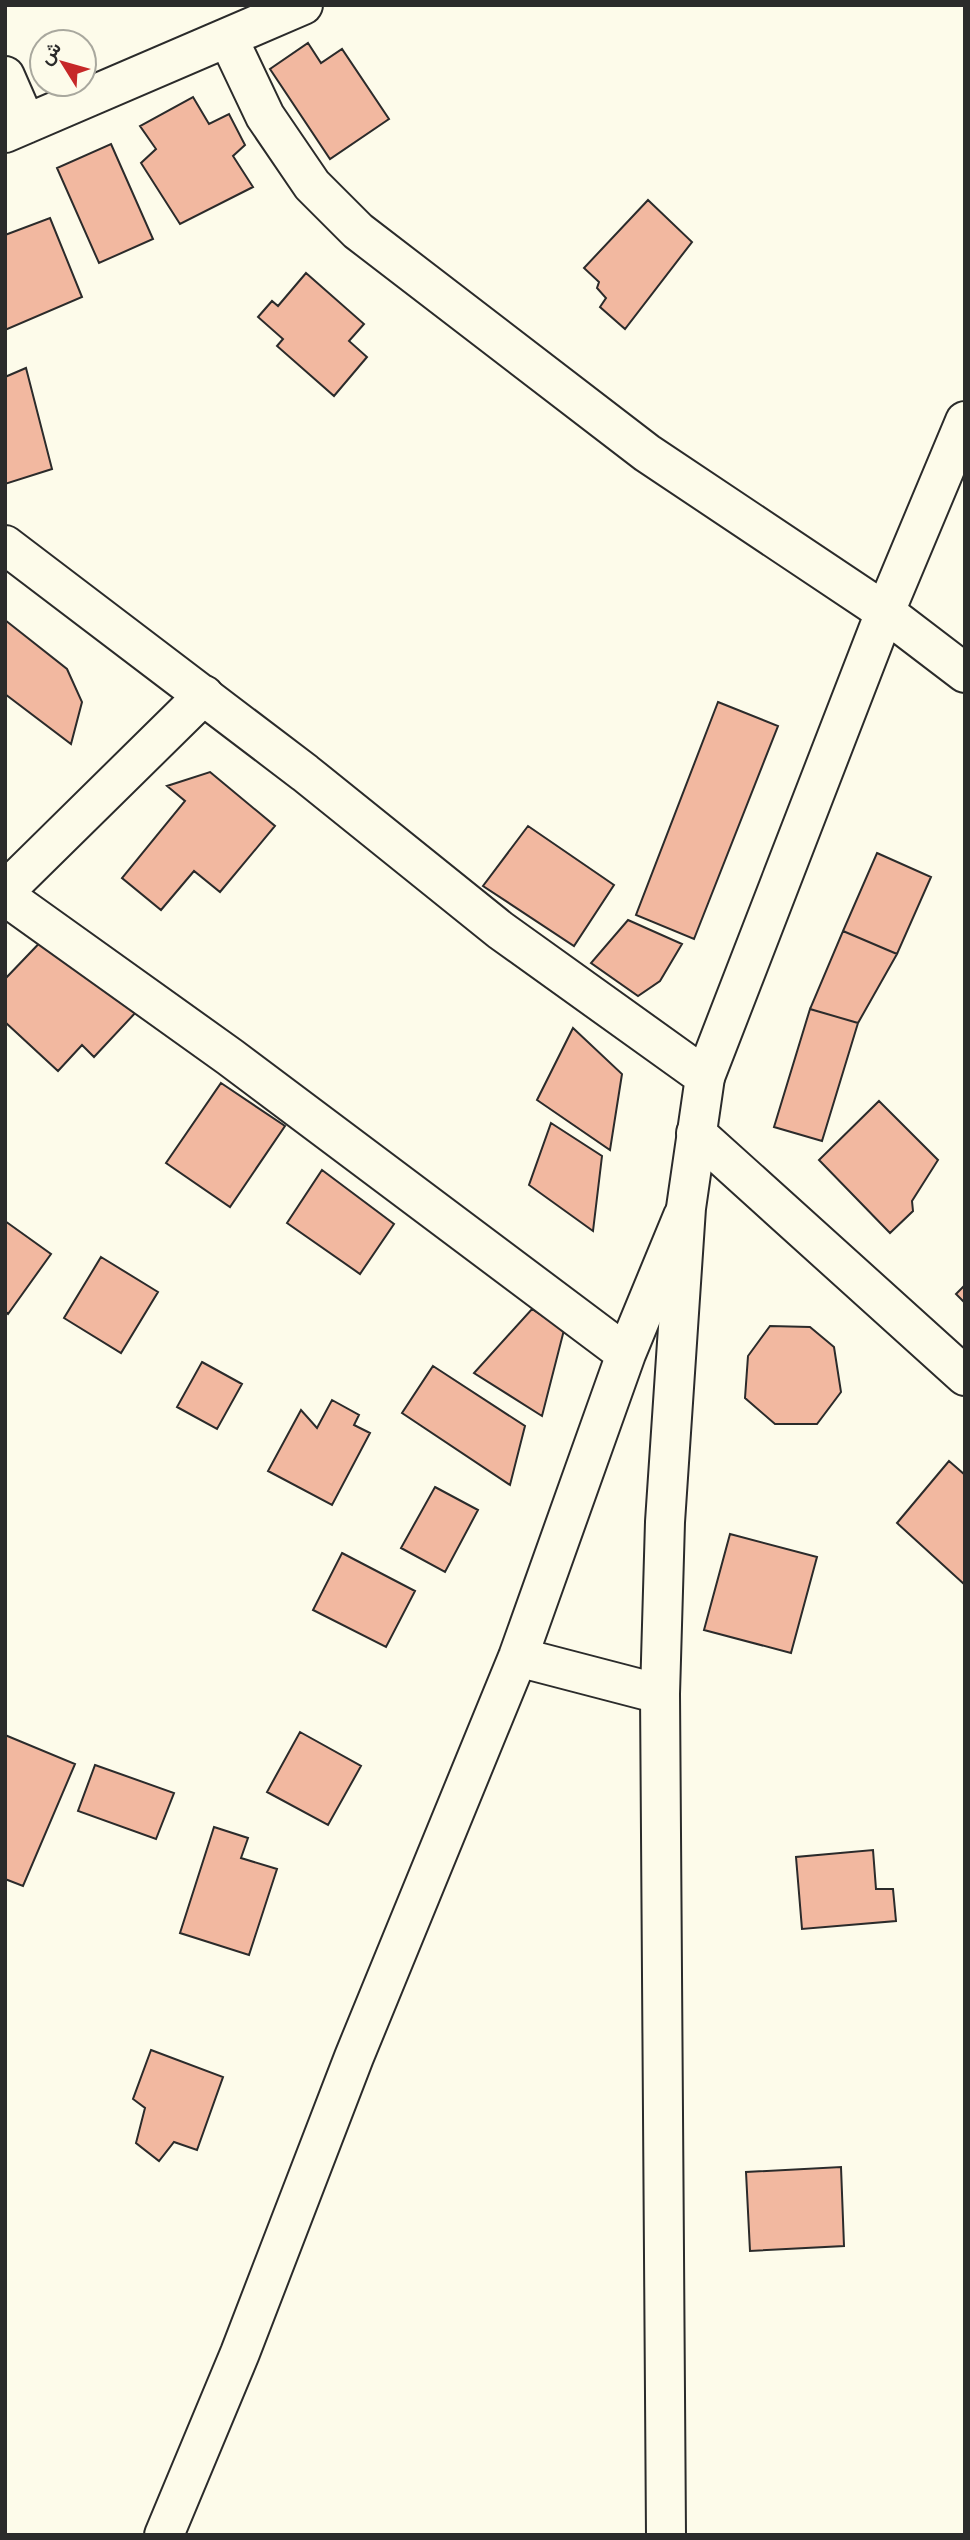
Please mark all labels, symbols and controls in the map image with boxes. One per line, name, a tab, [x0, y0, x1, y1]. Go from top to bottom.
north arrow	[28, 28, 98, 98]
text: ش	[33, 36, 67, 70]

